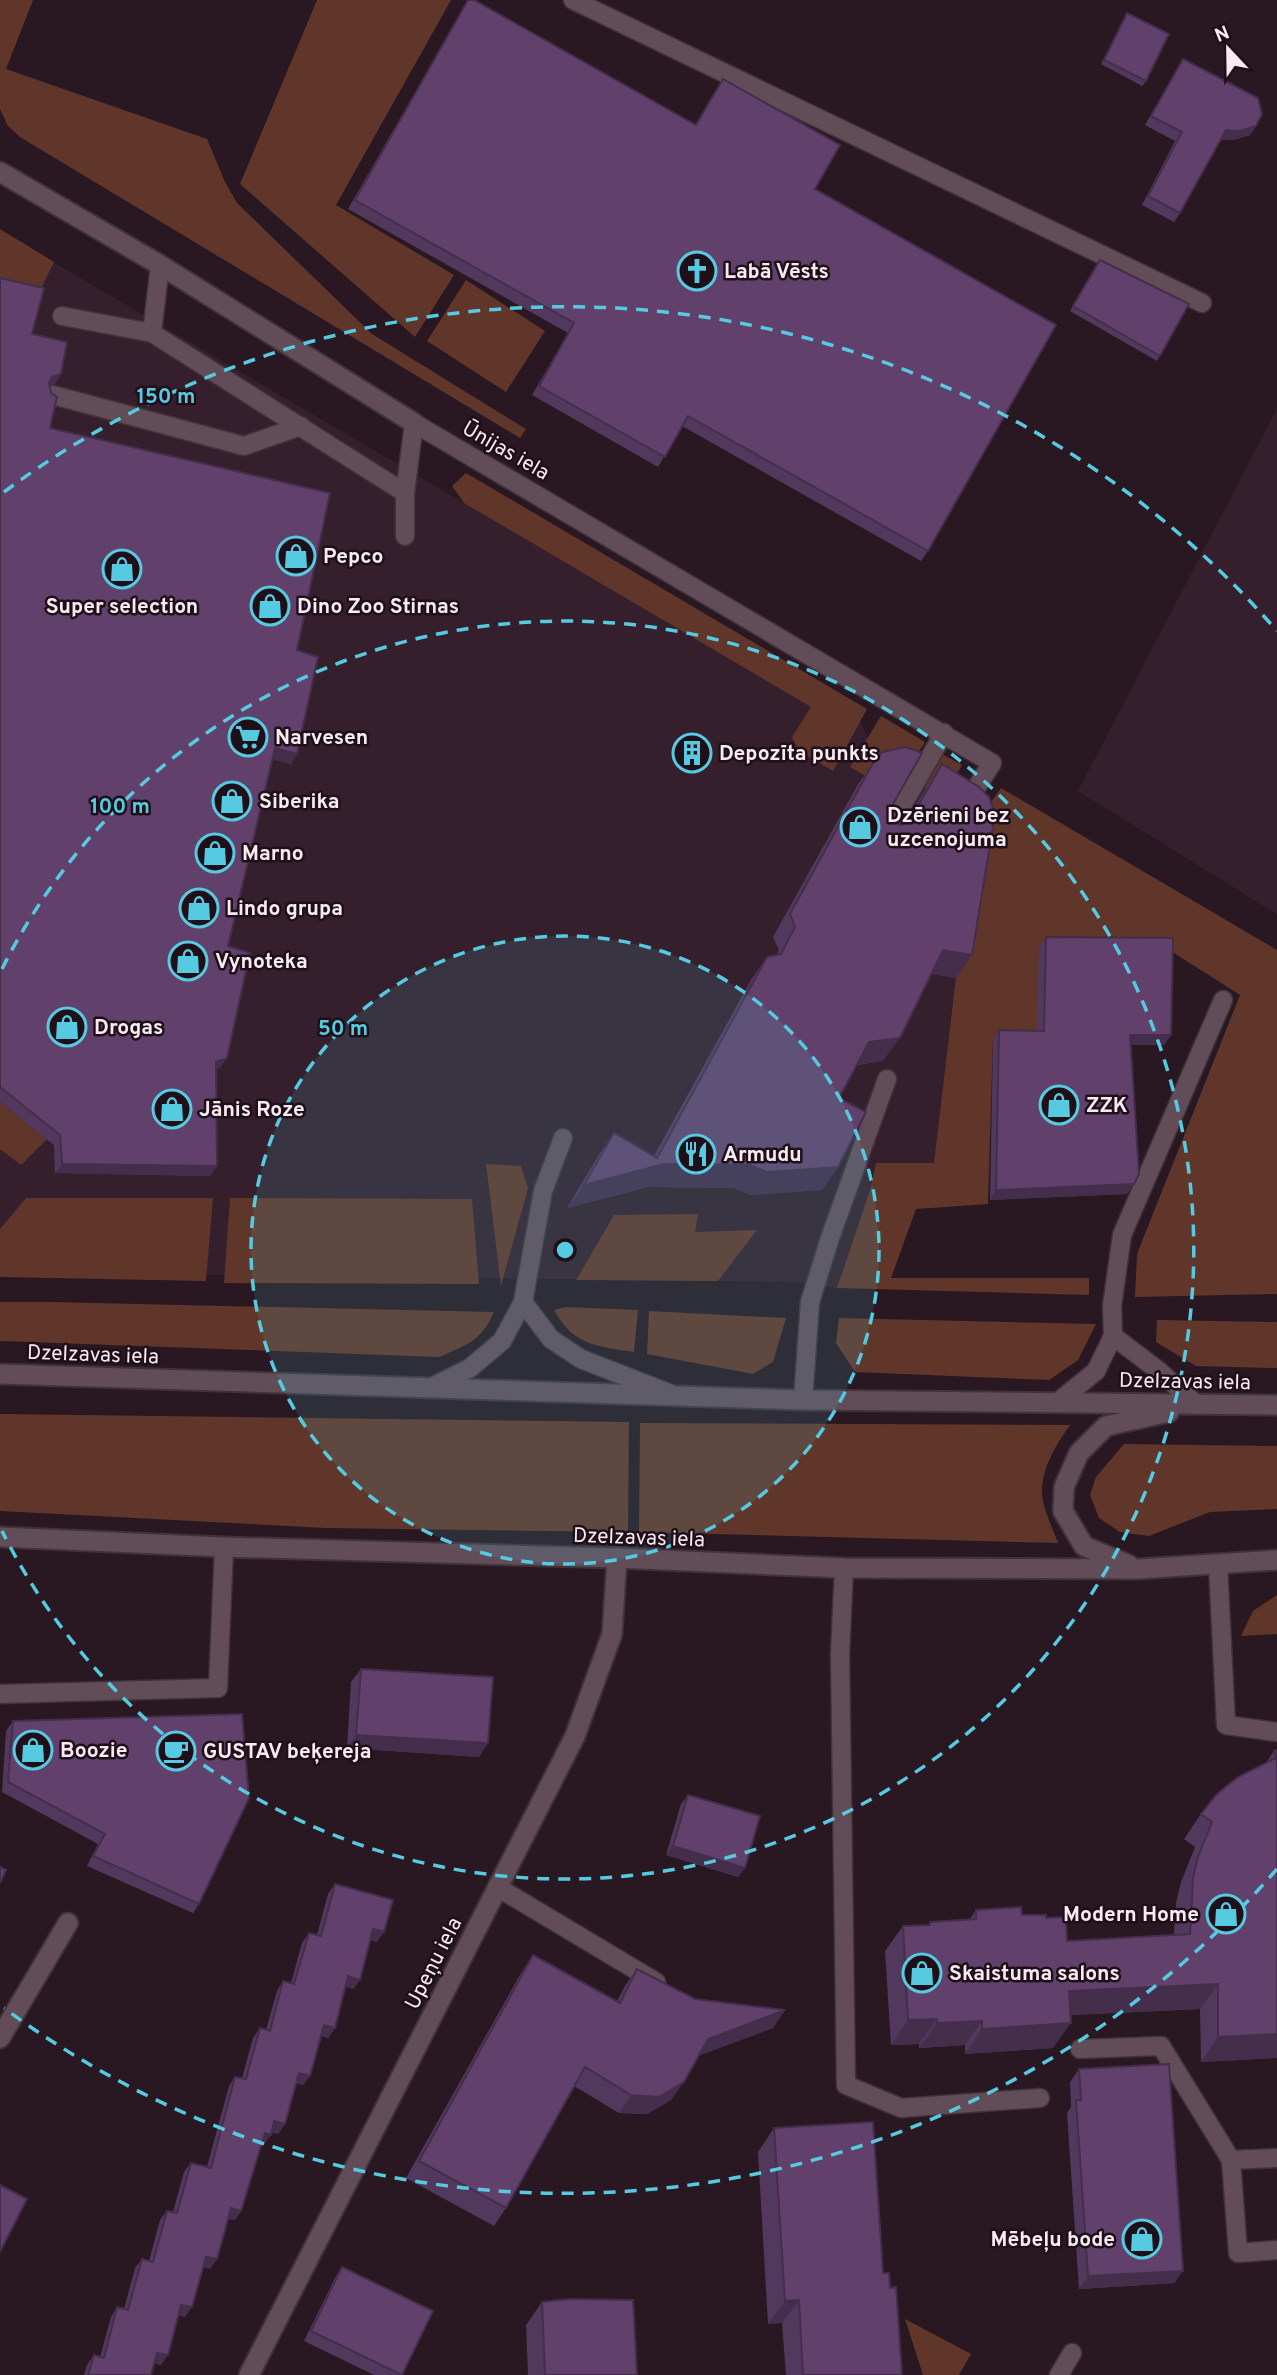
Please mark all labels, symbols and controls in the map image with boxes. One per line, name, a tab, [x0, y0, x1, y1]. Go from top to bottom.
north arrow	[1193, 14, 1263, 84]
text: N	[1212, 21, 1233, 49]
church icon: Labā Vēsts	[676, 250, 718, 292]
place label: Labā Vēsts	[724, 259, 829, 286]
text: 150 m	[137, 384, 195, 411]
street label: Ūnijas iela	[457, 415, 554, 487]
shop icon: Pepco	[275, 535, 317, 577]
place label: Pepco	[323, 544, 383, 571]
shop icon: Super selection	[101, 548, 143, 590]
shop icon: Dino Zoo Stirnas	[249, 585, 291, 627]
place label: Super selection	[46, 594, 198, 621]
place label: Dino Zoo Stirnas	[297, 594, 459, 621]
supermarket icon: Narvesen	[227, 716, 269, 758]
place label: Narvesen	[275, 725, 368, 752]
building icon: Depozīta punkts	[671, 732, 713, 774]
place label: Depozīta punkts	[719, 741, 879, 768]
shop icon: Siberika	[211, 780, 253, 822]
place label: Siberika	[259, 789, 340, 816]
text: 100 m	[90, 794, 150, 821]
place label: Dzērieni bez uzcenojuma	[887, 803, 1010, 854]
shop icon: Dzērieni bez uzcenojuma	[839, 806, 881, 848]
shop icon: Marno	[194, 832, 236, 874]
place label: Marno	[242, 841, 304, 868]
shop icon: Lindo grupa	[178, 887, 220, 929]
place label: Lindo grupa	[226, 896, 343, 923]
shop icon: Vynoteka	[167, 940, 209, 982]
place label: Vynoteka	[215, 949, 308, 976]
shop icon: Drogas	[46, 1006, 88, 1048]
place label: Drogas	[94, 1015, 163, 1042]
text: 50 m	[318, 1016, 368, 1043]
shop icon: ZZK	[1038, 1084, 1080, 1126]
shop icon: Jānis Roze	[151, 1088, 193, 1130]
place label: ZZK	[1086, 1093, 1128, 1120]
place label: Jānis Roze	[199, 1097, 305, 1124]
restaurant icon: Armudu	[675, 1133, 717, 1175]
place label: Armudu	[723, 1142, 802, 1169]
centre of rings	[553, 1238, 577, 1262]
street label: Dzelzavas iela	[26, 1340, 159, 1371]
street label: Dzelzavas iela	[1119, 1368, 1251, 1397]
street label: Dzelzavas iela	[572, 1523, 705, 1554]
shop icon: Boozie	[12, 1729, 54, 1771]
cafe icon: GUSTAV beķereja	[155, 1730, 197, 1772]
place label: Boozie	[60, 1738, 127, 1765]
place label: GUSTAV beķereja	[203, 1739, 371, 1766]
shop icon: Modern Home	[1205, 1893, 1247, 1935]
place label: Modern Home	[1063, 1902, 1199, 1929]
street label: Upeņu iela	[400, 1913, 469, 2014]
shop icon: Skaistuma salons	[901, 1952, 943, 1994]
place label: Skaistuma salons	[949, 1961, 1120, 1988]
shop icon: Mēbeļu bode	[1121, 2218, 1163, 2260]
place label: Mēbeļu bode	[991, 2227, 1115, 2254]

